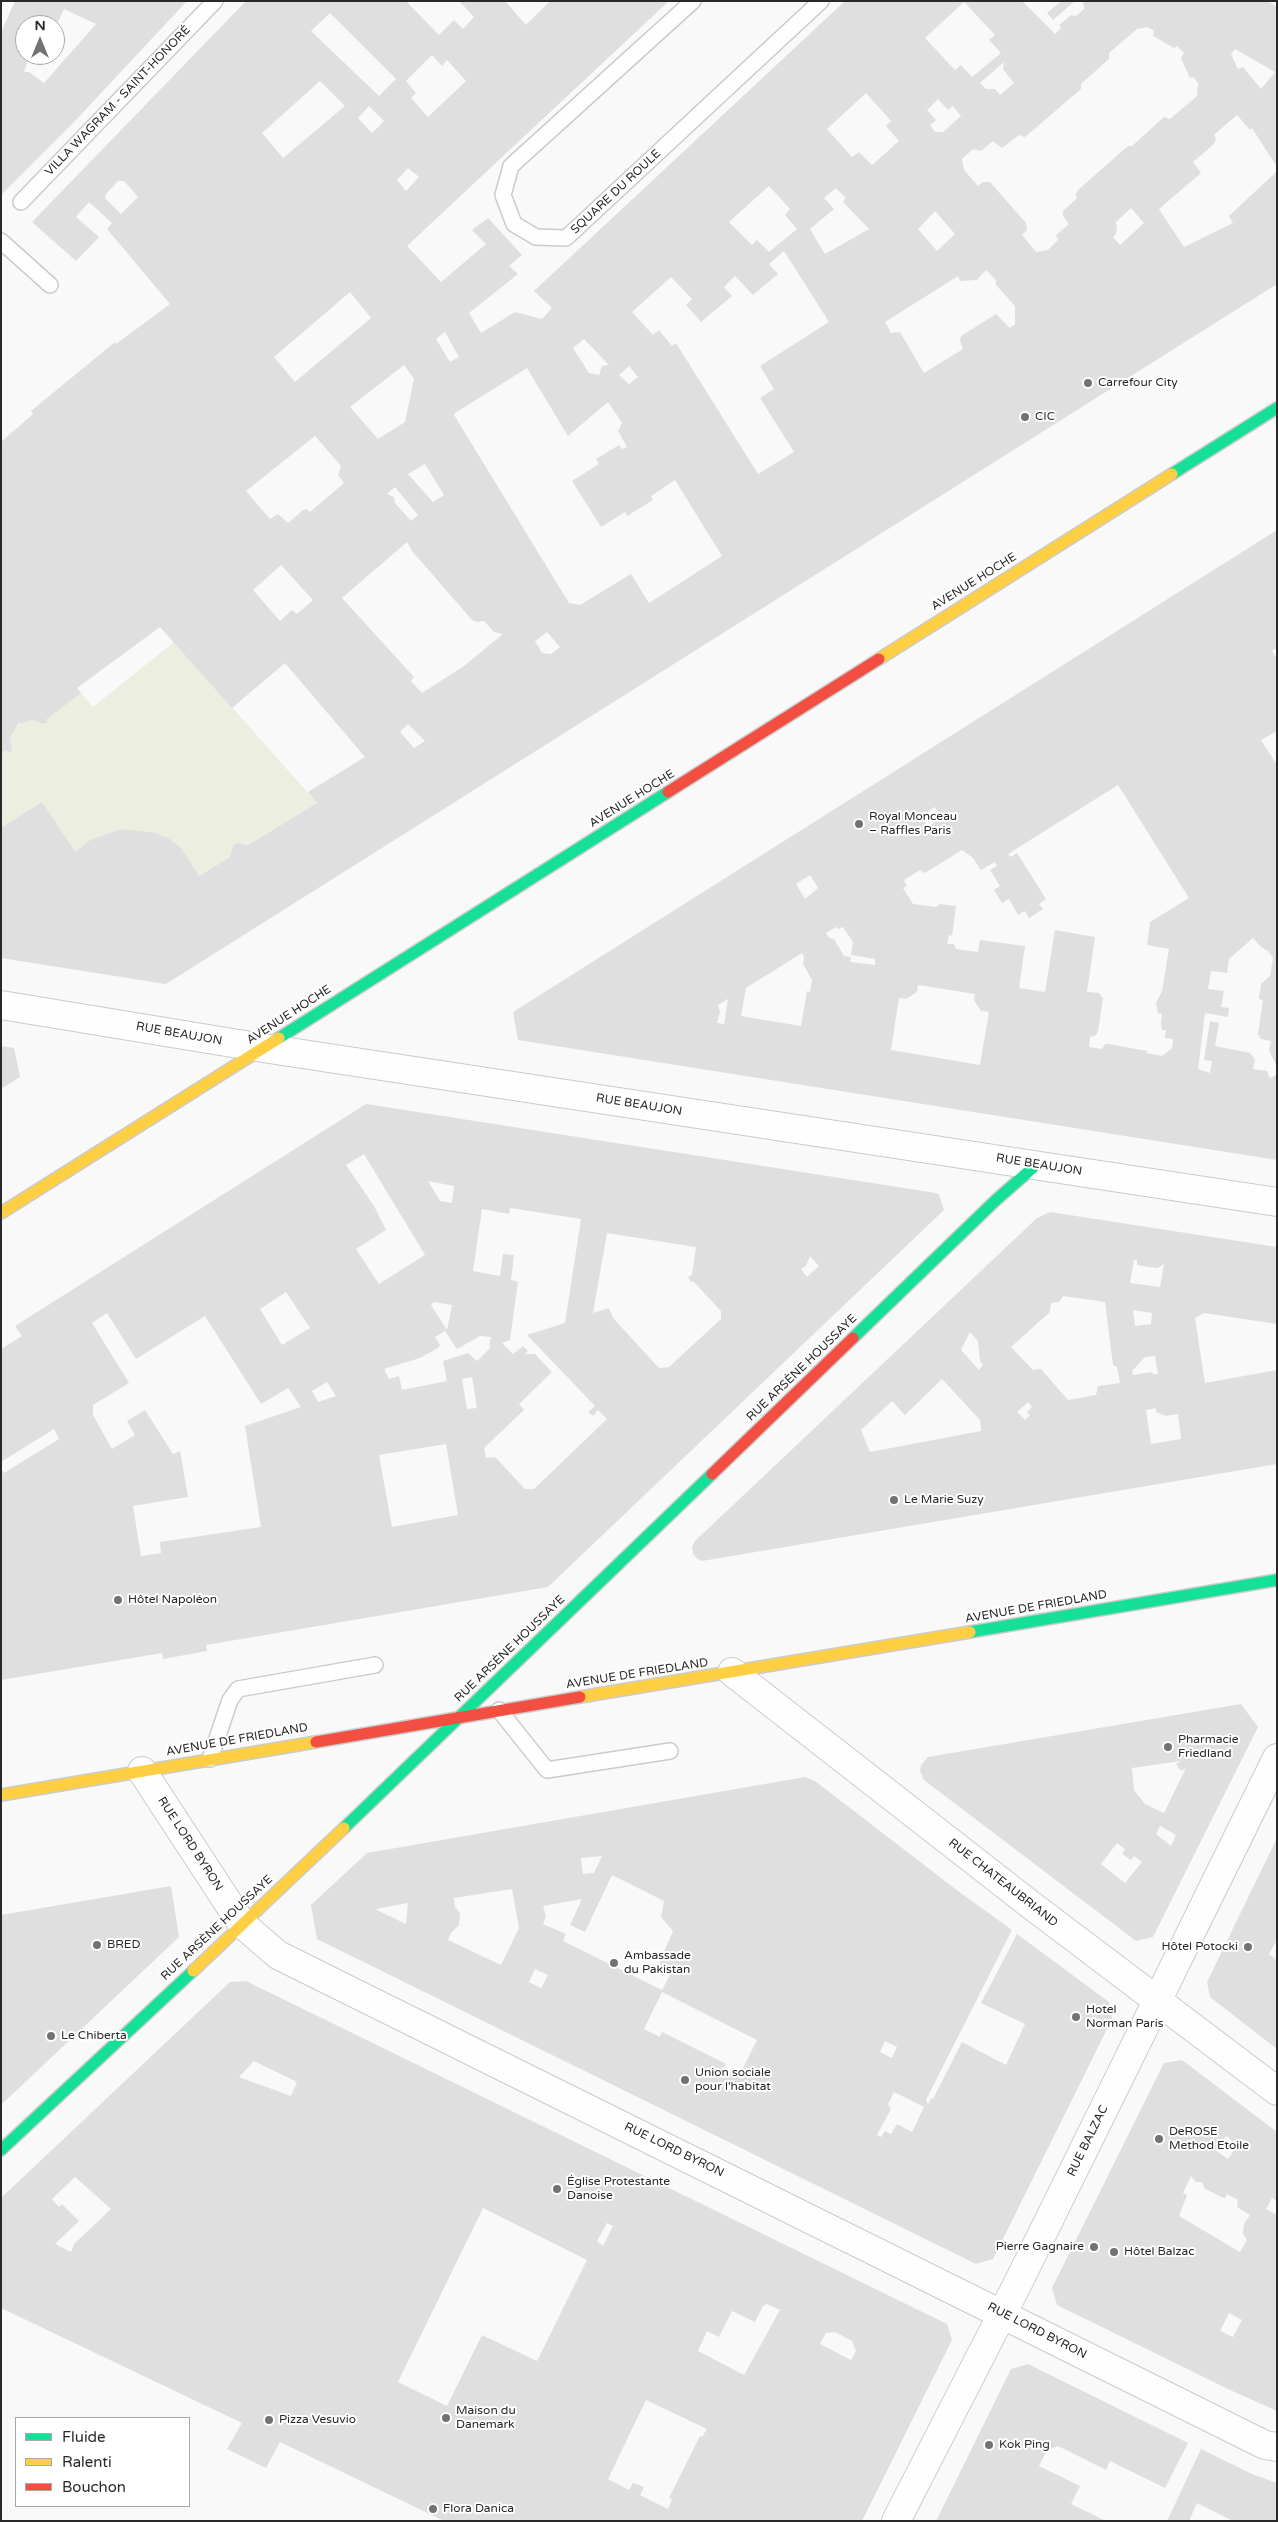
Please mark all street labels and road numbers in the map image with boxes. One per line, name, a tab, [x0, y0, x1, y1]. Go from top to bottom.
street label: VILLA WAGRAM - SAINT-HONORÉ	[42, 23, 194, 179]
street label: SQUARE DU ROULE	[568, 147, 664, 237]
street label: AVENUE HOCHE	[929, 550, 1019, 614]
street label: AVENUE HOCHE	[587, 767, 677, 831]
street label: AVENUE HOCHE	[244, 982, 334, 1048]
street label: RUE BEAUJON	[135, 1019, 223, 1049]
street label: RUE BEAUJON	[595, 1091, 683, 1119]
street label: RUE BEAUJON	[995, 1151, 1083, 1179]
street label: RUE ARSÈNE HOUSSAYE	[744, 1312, 860, 1424]
street label: AVENUE DE FRIEDLAND	[964, 1587, 1108, 1627]
street label: RUE ARSÈNE HOUSSAYE	[452, 1593, 568, 1705]
street label: AVENUE DE FRIEDLAND	[565, 1656, 709, 1692]
street label: AVENUE DE FRIEDLAND	[165, 1720, 309, 1760]
street label: RUE LORD BYRON	[154, 1794, 226, 1894]
street label: RUE CHATEAUBRIAND	[945, 1836, 1061, 1930]
street label: RUE ARSÈNE HOUSSAYE	[158, 1872, 276, 1984]
street label: RUE BALZAC	[1065, 2103, 1111, 2179]
street label: RUE LORD BYRON	[622, 2120, 726, 2180]
street label: RUE LORD BYRON	[985, 2300, 1089, 2362]

